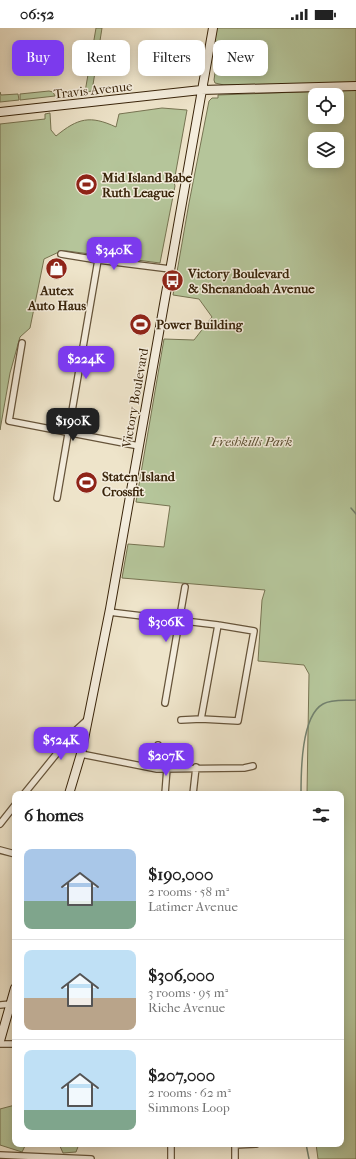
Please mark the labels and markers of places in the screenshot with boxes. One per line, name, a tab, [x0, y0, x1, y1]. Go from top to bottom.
place label: Mid Island Babe Ruth League	[101, 170, 193, 201]
sports icon: Mid Island Babe Ruth League	[74, 171, 100, 197]
pin: $340K	[86, 237, 142, 271]
shop icon: Autex Auto Haus	[44, 255, 70, 281]
place label: Victory Boulevard & Shenandoah Avenue	[187, 266, 315, 296]
bus stop icon: Victory Boulevard & Shenandoah Avenue	[159, 267, 185, 293]
place label: Autex Auto Haus	[27, 283, 86, 313]
sports icon: Power Building	[127, 311, 153, 337]
place label: Power Building	[156, 317, 244, 333]
pin: $224K	[58, 346, 114, 380]
pin: $190K	[45, 408, 101, 442]
place label: Staten Island Crossfit	[102, 469, 176, 499]
sports icon: Staten Island Crossfit	[74, 470, 100, 496]
pin: $306K	[138, 609, 194, 643]
pin: $524K	[33, 727, 89, 761]
pin: $207K	[138, 743, 194, 777]

